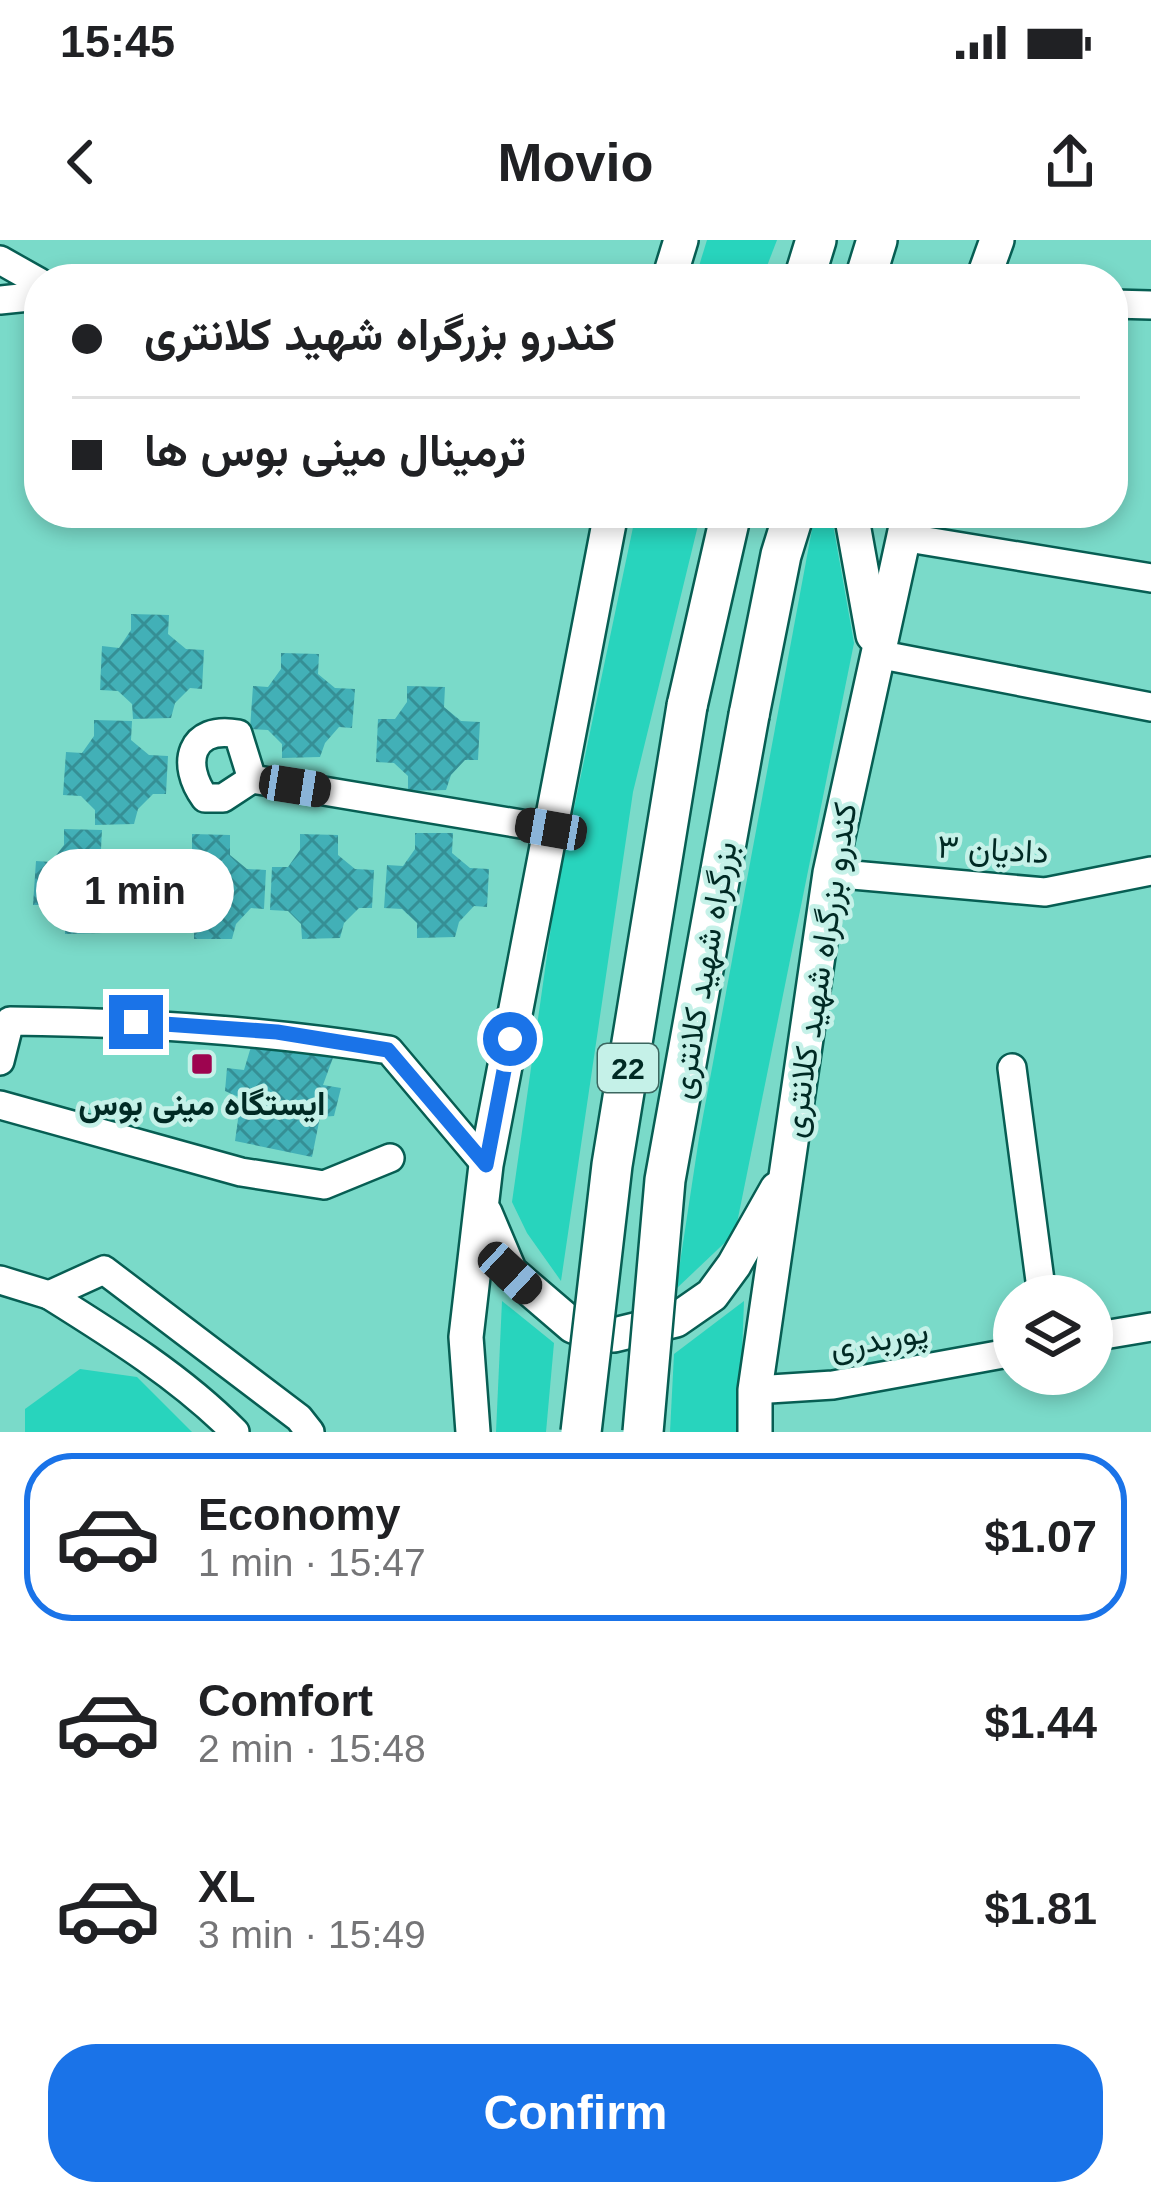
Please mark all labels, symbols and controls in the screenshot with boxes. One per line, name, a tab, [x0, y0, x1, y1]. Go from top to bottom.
text: 15:45	[60, 16, 175, 67]
icon: back	[48, 129, 114, 195]
icon: share	[1037, 129, 1103, 195]
text: Movio	[498, 132, 654, 192]
text: کندرو بزرگراه شهید کلانتری	[144, 309, 616, 360]
text: ترمینال مینی بوس ها	[144, 425, 526, 476]
car	[257, 763, 333, 809]
street label: کندرو بزرگراه شهید کلانتری	[774, 800, 866, 1140]
car	[512, 805, 590, 853]
street label: دادیان ۳	[936, 828, 1050, 871]
street label: بزرگراه شهید کلانتری	[662, 839, 746, 1102]
callout: 1 min	[37, 848, 235, 932]
text: 1 min	[84, 869, 186, 912]
route end	[109, 995, 163, 1049]
route start	[483, 1012, 537, 1066]
road number: 22	[598, 1044, 658, 1092]
marker: ایستگاه مینی بوس	[189, 1051, 215, 1077]
place label: ایستگاه مینی بوس	[78, 1085, 326, 1124]
car	[471, 1235, 549, 1311]
map controls	[993, 1275, 1113, 1395]
button: layers	[993, 1275, 1113, 1395]
street label: پوربدری	[827, 1312, 932, 1370]
icon: car	[54, 1483, 162, 1591]
text: Economy	[198, 1489, 401, 1540]
text: $1.07	[984, 1511, 1097, 1562]
text: 1 min · 15:47	[198, 1541, 426, 1584]
icon: car	[54, 1669, 162, 1777]
text: Comfort	[198, 1675, 373, 1726]
text: $1.44	[984, 1697, 1097, 1748]
text: 2 min · 15:48	[198, 1727, 426, 1770]
icon: car	[54, 1855, 162, 1963]
text: XL	[198, 1861, 256, 1912]
text: $1.81	[984, 1883, 1097, 1934]
text: 3 min · 15:49	[198, 1913, 426, 1956]
button: Confirm	[48, 2044, 1103, 2182]

